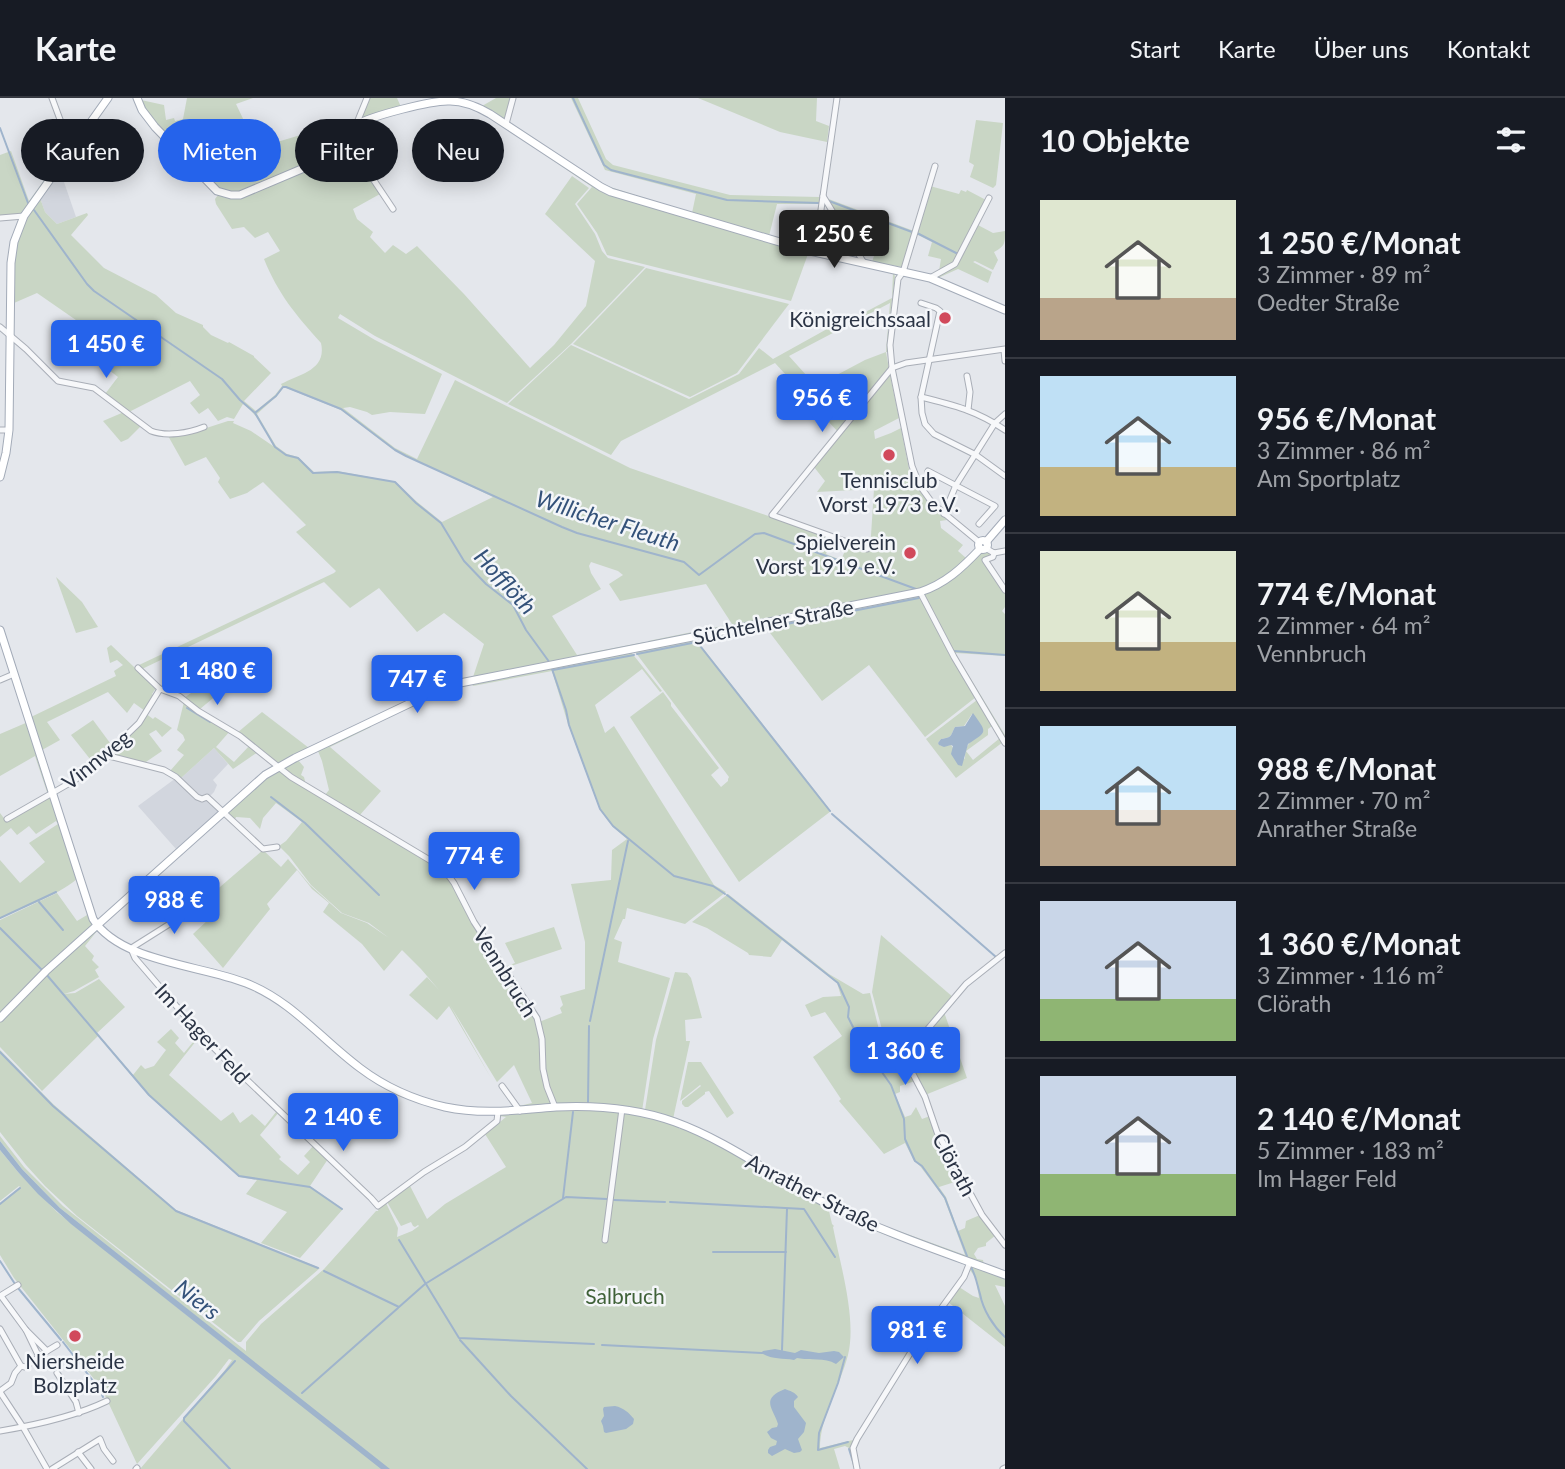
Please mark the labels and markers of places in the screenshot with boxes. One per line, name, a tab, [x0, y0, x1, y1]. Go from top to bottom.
pin: 1 250 €	[769, 211, 899, 270]
place label: Königreichssaal	[789, 306, 931, 331]
marker: Königreichssaal	[937, 310, 953, 326]
pin: 1 450 €	[41, 320, 171, 380]
pin: 956 €	[773, 374, 871, 434]
marker: Tennisclub Vorst 1973 e.V.	[881, 447, 897, 463]
place label: Tennisclub Vorst 1973 e.V.	[819, 467, 959, 516]
place label: Spielverein Vorst 1919 e.V.	[756, 529, 896, 578]
marker: Spielverein Vorst 1919 e.V.	[902, 545, 918, 561]
pin: 1 480 €	[152, 648, 282, 707]
pin: 747 €	[368, 656, 466, 715]
pin: 774 €	[425, 832, 523, 892]
pin: 988 €	[125, 876, 223, 936]
pin: 1 360 €	[840, 1028, 970, 1087]
pin: 2 140 €	[278, 1094, 408, 1153]
pin: 981 €	[868, 1306, 966, 1366]
marker: Niersheide Bolzplatz	[67, 1328, 83, 1344]
place label: Niersheide Bolzplatz	[25, 1348, 125, 1397]

